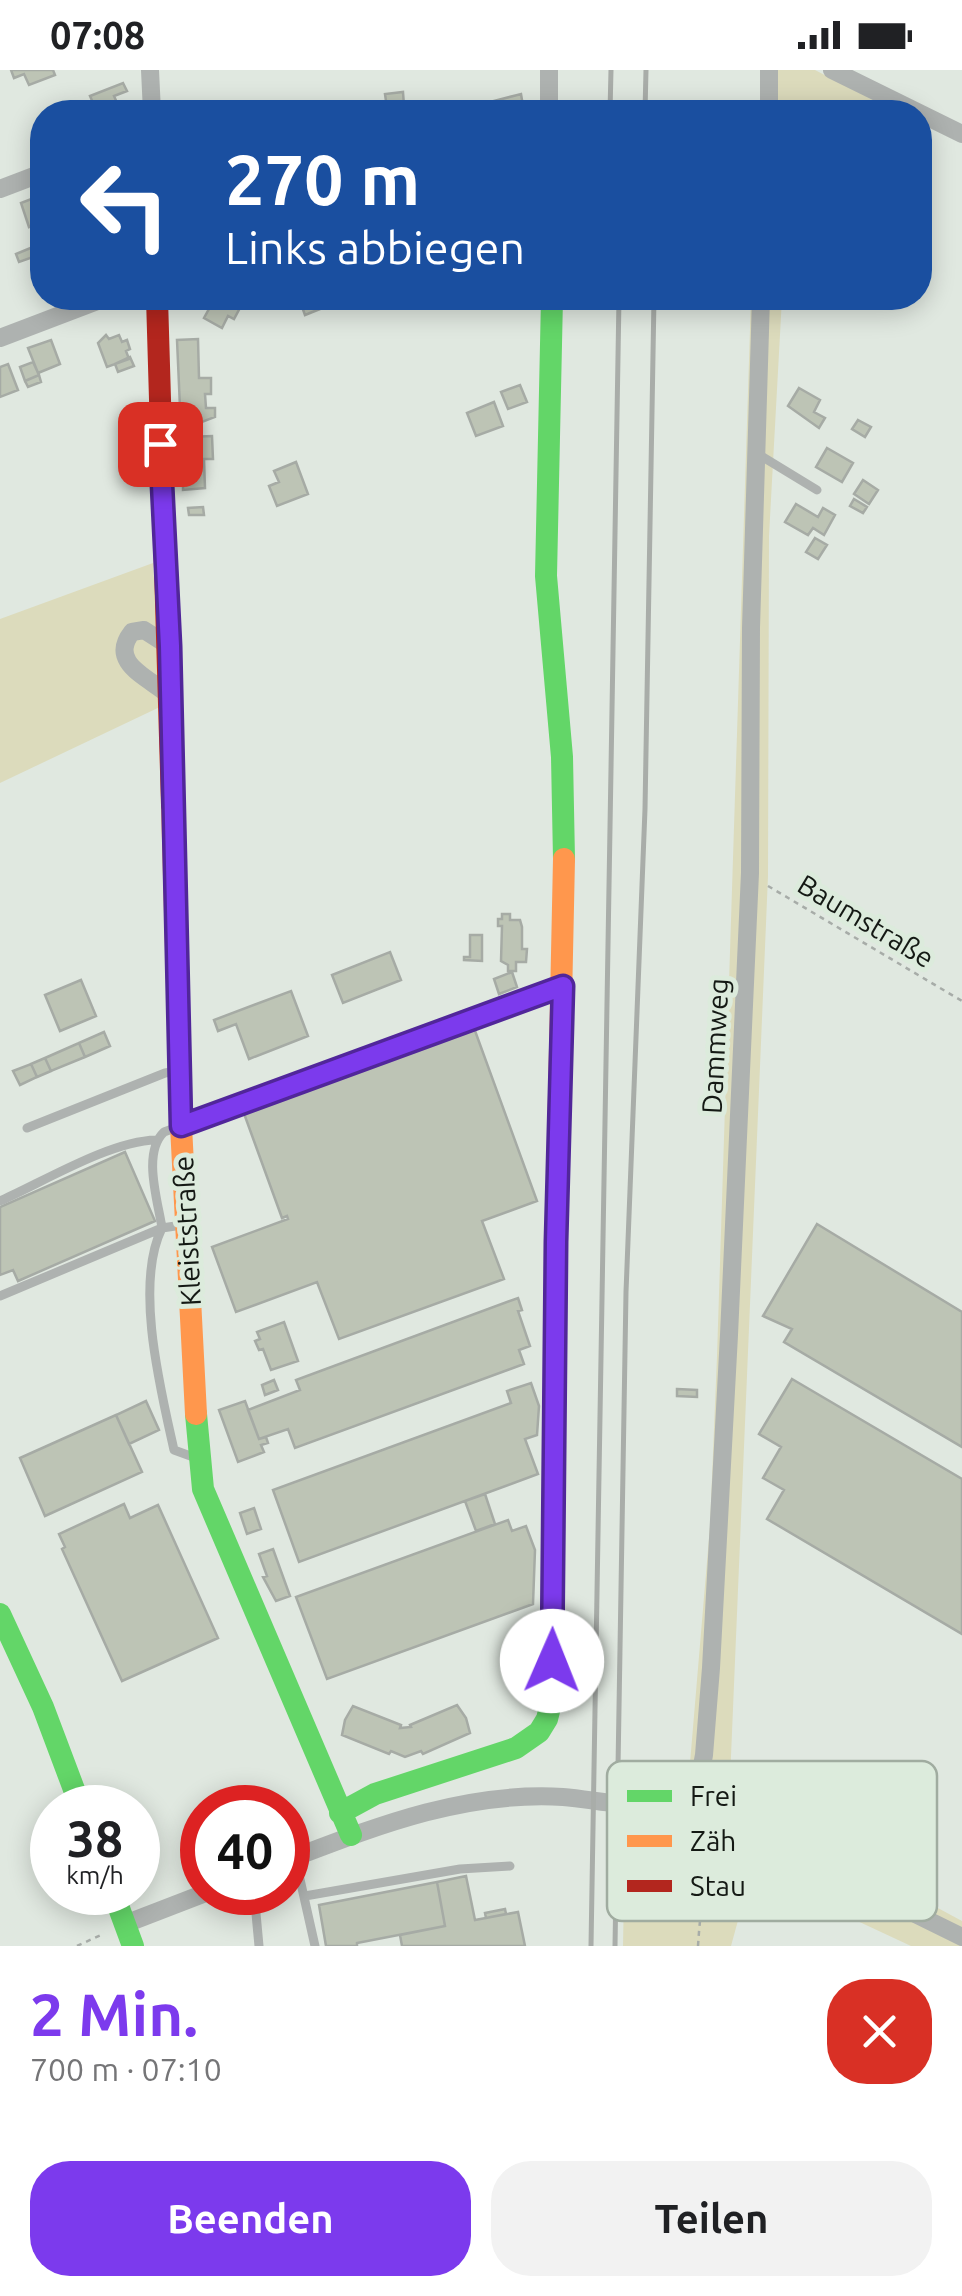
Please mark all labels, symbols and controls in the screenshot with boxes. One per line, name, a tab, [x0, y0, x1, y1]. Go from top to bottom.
text: 07:08	[50, 14, 145, 56]
icon: left	[60, 140, 190, 270]
text: 270 m	[225, 140, 420, 218]
text: Links abbiegen	[225, 222, 525, 273]
pin	[118, 402, 203, 487]
icon: arrive	[133, 417, 188, 472]
street label: Baumstraße	[793, 868, 940, 973]
street label: Dammweg	[695, 977, 734, 1115]
street label: Kleiststraße	[167, 1155, 206, 1307]
position arrow	[500, 1609, 604, 1713]
legend	[607, 1761, 937, 1921]
text: Frei	[690, 1780, 737, 1811]
speed limit sign: 40	[180, 1785, 310, 1915]
text: 38	[67, 1810, 123, 1866]
text: Zäh	[690, 1825, 736, 1856]
text: km/h	[66, 1861, 124, 1889]
text: Stau	[690, 1870, 746, 1901]
button: close	[827, 1979, 932, 2084]
text: 2 Min.	[30, 1980, 198, 2047]
text: 700 m · 07:10	[30, 2051, 222, 2087]
button: Beenden	[30, 2161, 471, 2276]
button: Teilen	[491, 2161, 932, 2276]

